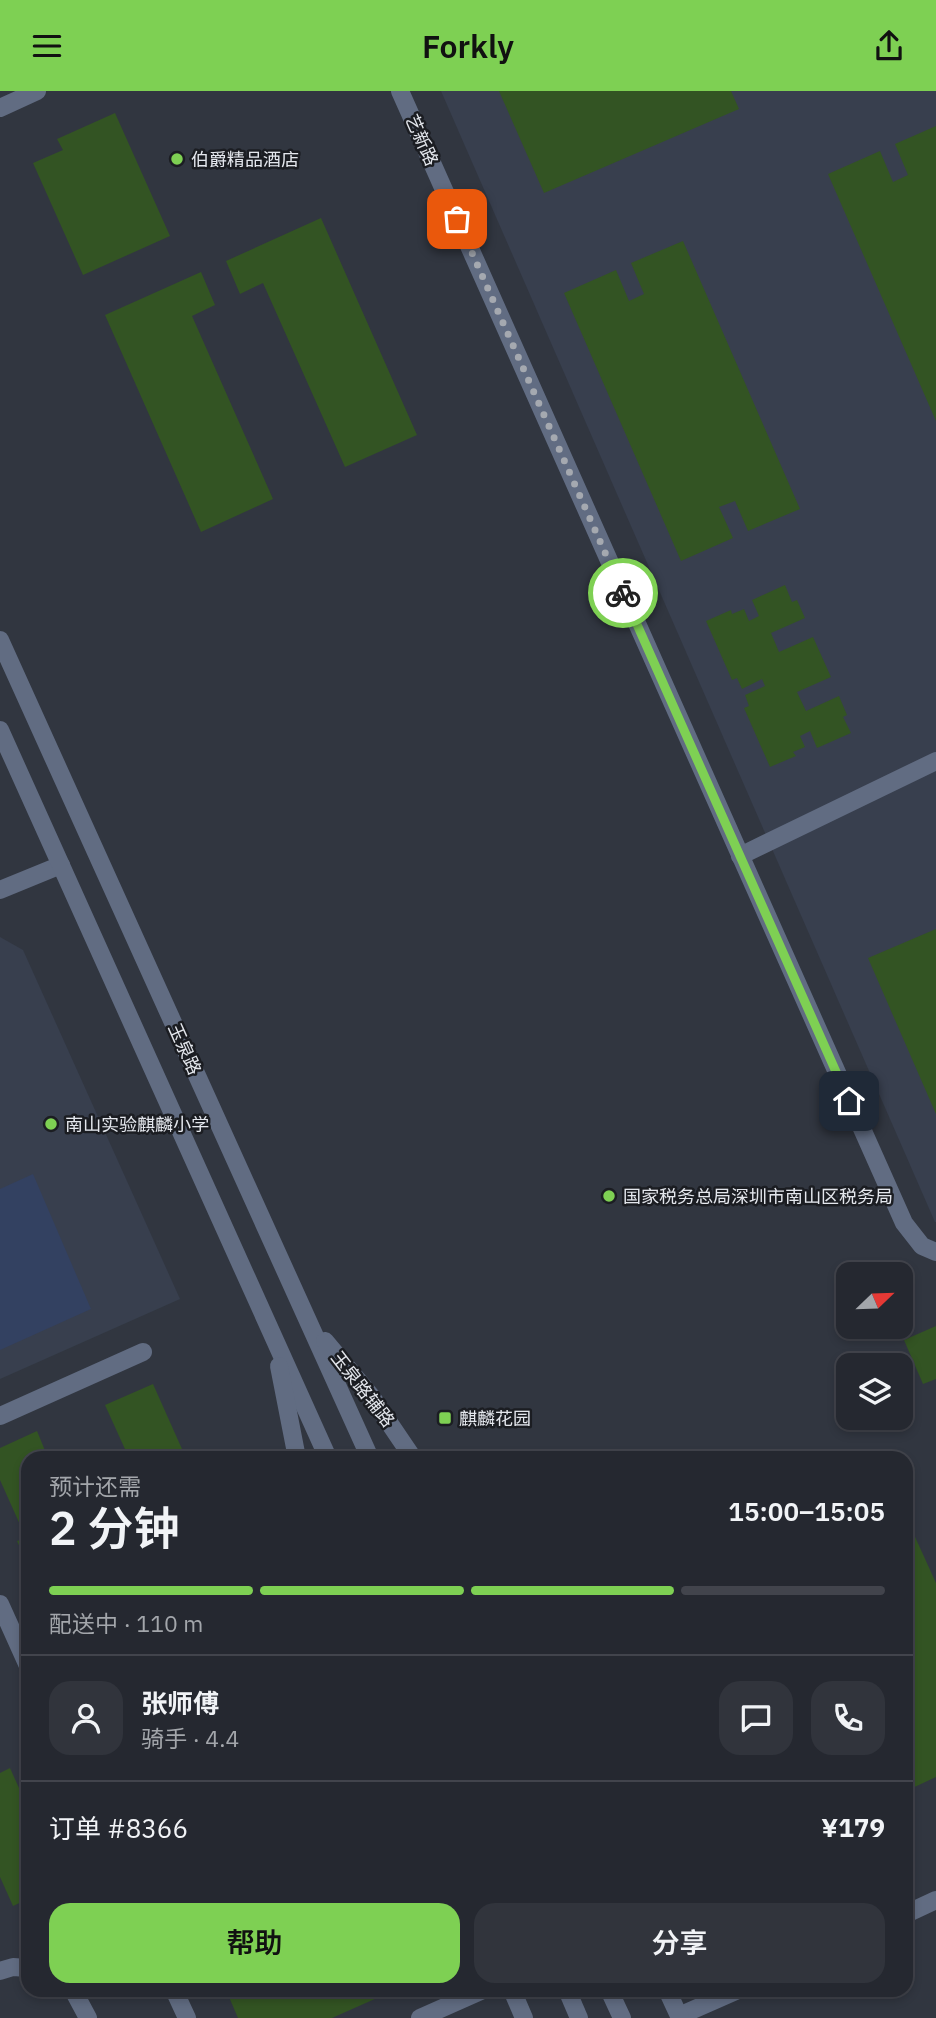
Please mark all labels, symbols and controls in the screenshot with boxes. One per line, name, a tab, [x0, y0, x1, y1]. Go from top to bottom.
text: Forkly	[422, 25, 514, 67]
icon: menu	[28, 27, 66, 65]
icon: share	[870, 27, 908, 65]
street label: 艺新路	[401, 111, 443, 169]
place label: 伯爵精品酒店	[191, 148, 299, 171]
marker: 伯爵精品酒店	[169, 151, 185, 167]
pin	[427, 189, 487, 249]
icon: bag	[438, 200, 476, 238]
courier	[588, 558, 658, 628]
icon: bike	[604, 574, 642, 612]
street label: 玉泉路	[164, 1020, 206, 1078]
pin	[819, 1071, 879, 1131]
icon: home	[830, 1082, 868, 1120]
place label: 南山实验麒麟小学	[65, 1113, 209, 1136]
marker: 南山实验麒麟小学	[43, 1116, 59, 1132]
place label: 国家税务总局深圳市南山区税务局	[623, 1185, 893, 1208]
marker: 国家税务总局深圳市南山区税务局	[601, 1188, 617, 1204]
north arrow	[836, 1262, 914, 1339]
map controls	[836, 1262, 913, 1430]
street label: 玉泉路辅路	[326, 1346, 400, 1432]
button: layers	[836, 1353, 913, 1430]
place label: 麒麟花园	[459, 1407, 531, 1430]
marker: 麒麟花园	[437, 1410, 453, 1426]
text: 预计还需	[49, 1471, 141, 1501]
text: 15:00–15:05	[728, 1494, 885, 1528]
text: 2 分钟	[49, 1498, 179, 1558]
text: 配送中 · 110 m	[49, 1608, 203, 1638]
button: person	[49, 1681, 123, 1755]
button: chat	[719, 1681, 793, 1755]
button: phone	[811, 1681, 885, 1755]
text: 张师傅	[141, 1686, 219, 1720]
text: 骑手 · 4.4	[141, 1723, 239, 1753]
text: ¥179	[821, 1810, 885, 1844]
text: 订单 #8366	[49, 1811, 188, 1845]
button: 帮助	[49, 1903, 460, 1983]
button: 分享	[474, 1903, 885, 1983]

